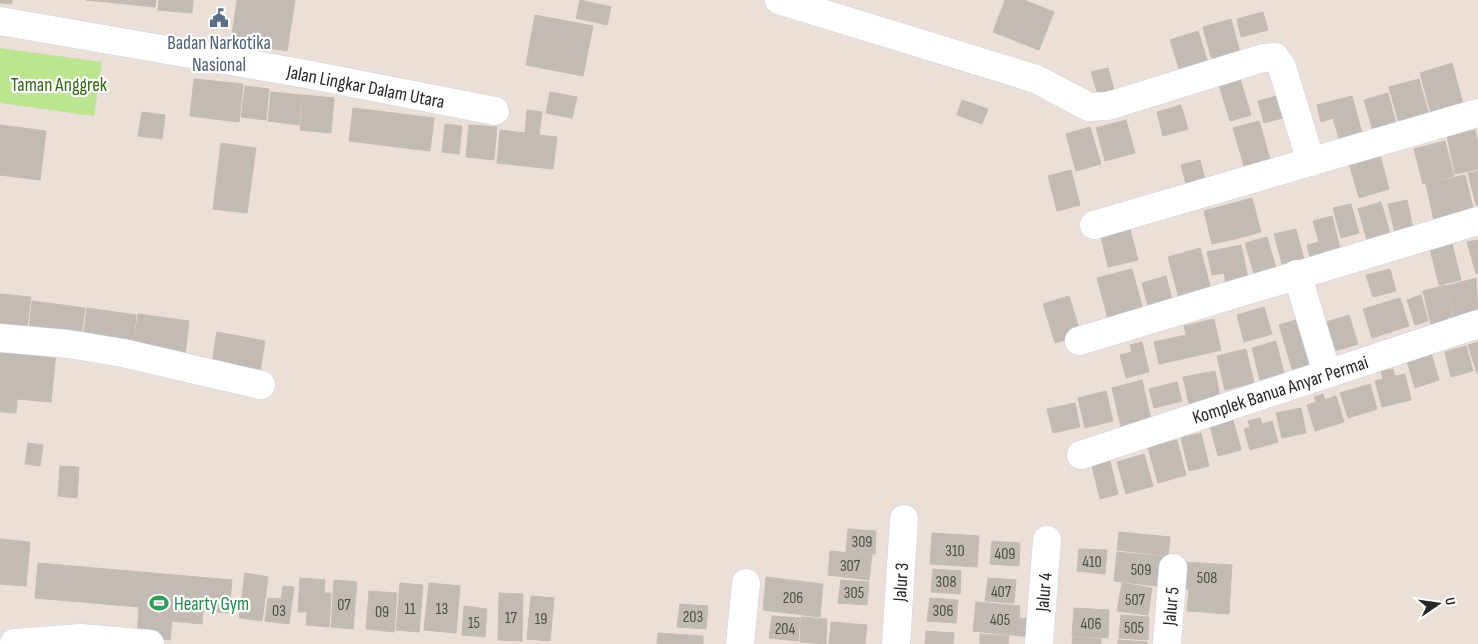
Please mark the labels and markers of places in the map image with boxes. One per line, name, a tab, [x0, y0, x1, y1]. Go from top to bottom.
public building icon: Badan Narkotika Nasional	[208, 7, 230, 29]
place label: Badan Narkotika Nasional	[167, 32, 271, 77]
sports icon: Hearty Gym	[148, 592, 170, 614]
place label: Hearty Gym	[174, 593, 249, 616]

